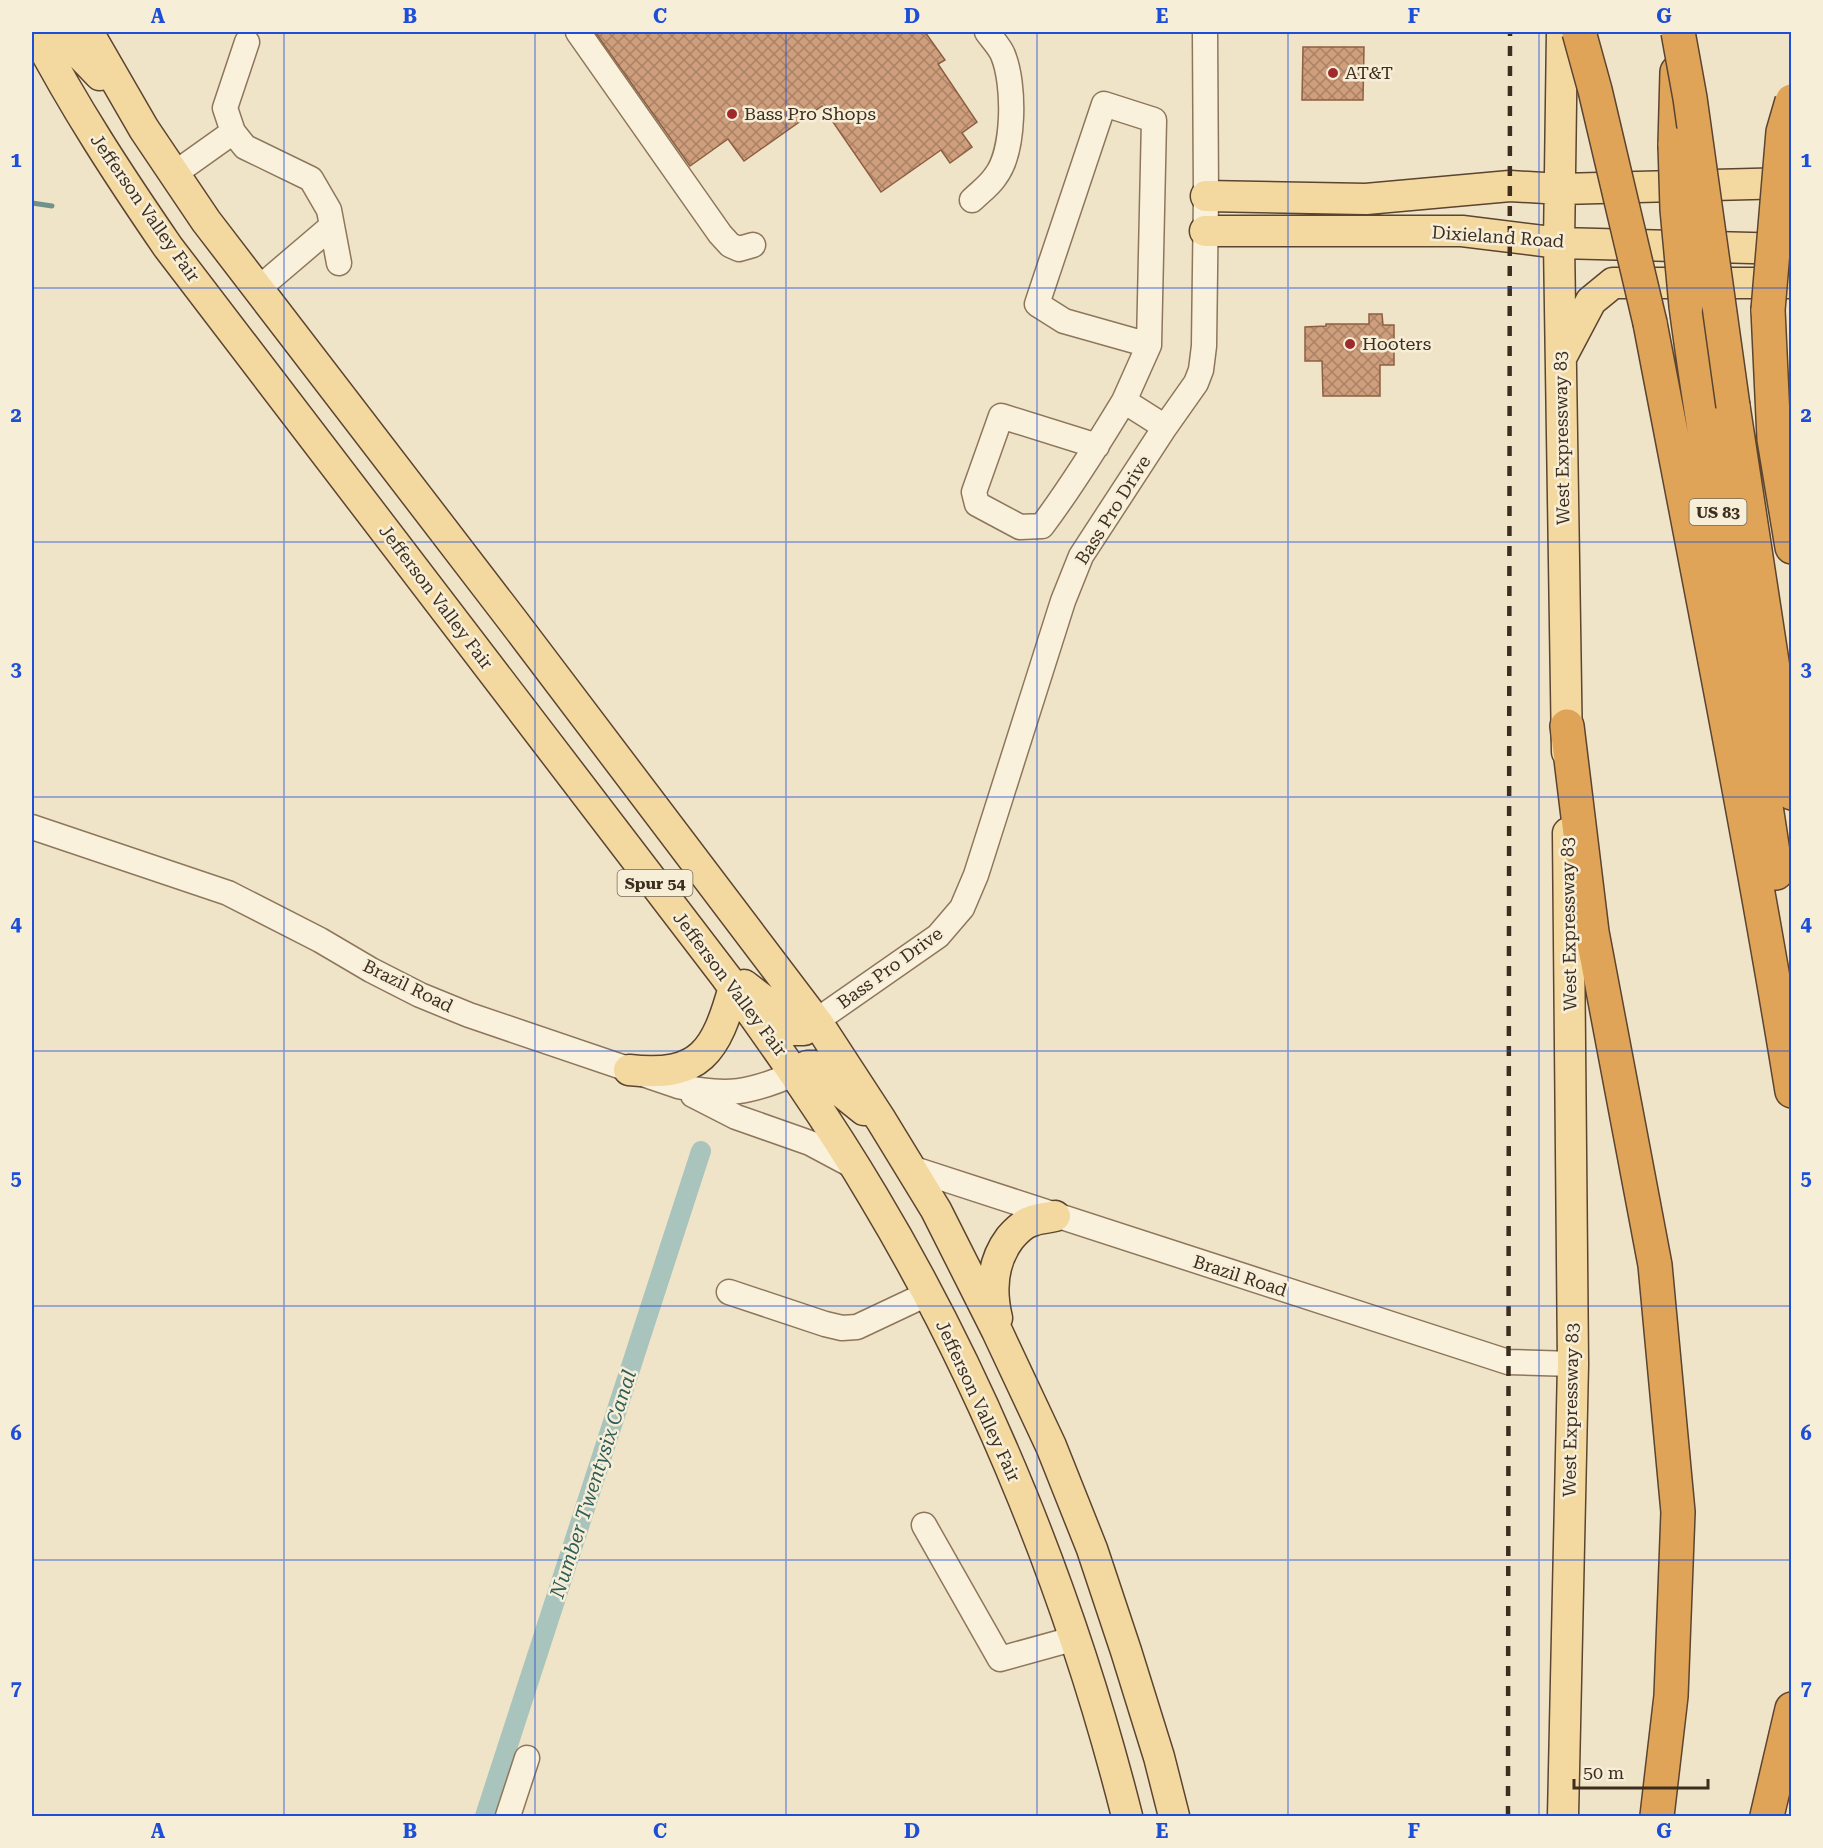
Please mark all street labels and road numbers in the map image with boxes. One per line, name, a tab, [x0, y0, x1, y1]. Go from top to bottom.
street label: Jefferson Valley Fair	[86, 130, 204, 286]
street label: Dixieland Road	[1431, 221, 1565, 252]
street label: West Expressway 83	[1549, 351, 1574, 525]
street label: Bass Pro Drive	[1071, 451, 1155, 568]
road number: US 83	[1690, 499, 1746, 525]
street label: Jefferson Valley Fair	[375, 520, 498, 673]
street label: West Expressway 83	[1556, 837, 1581, 1011]
road number: Spur 54	[618, 870, 692, 896]
street label: Jefferson Valley Fair	[669, 907, 792, 1060]
street label: Bass Pro Drive	[833, 922, 946, 1013]
street label: Brazil Road	[360, 955, 457, 1017]
street label: Brazil Road	[1191, 1250, 1290, 1301]
street label: Jefferson Valley Fair	[932, 1317, 1025, 1485]
street label: West Expressway 83	[1558, 1323, 1583, 1497]

